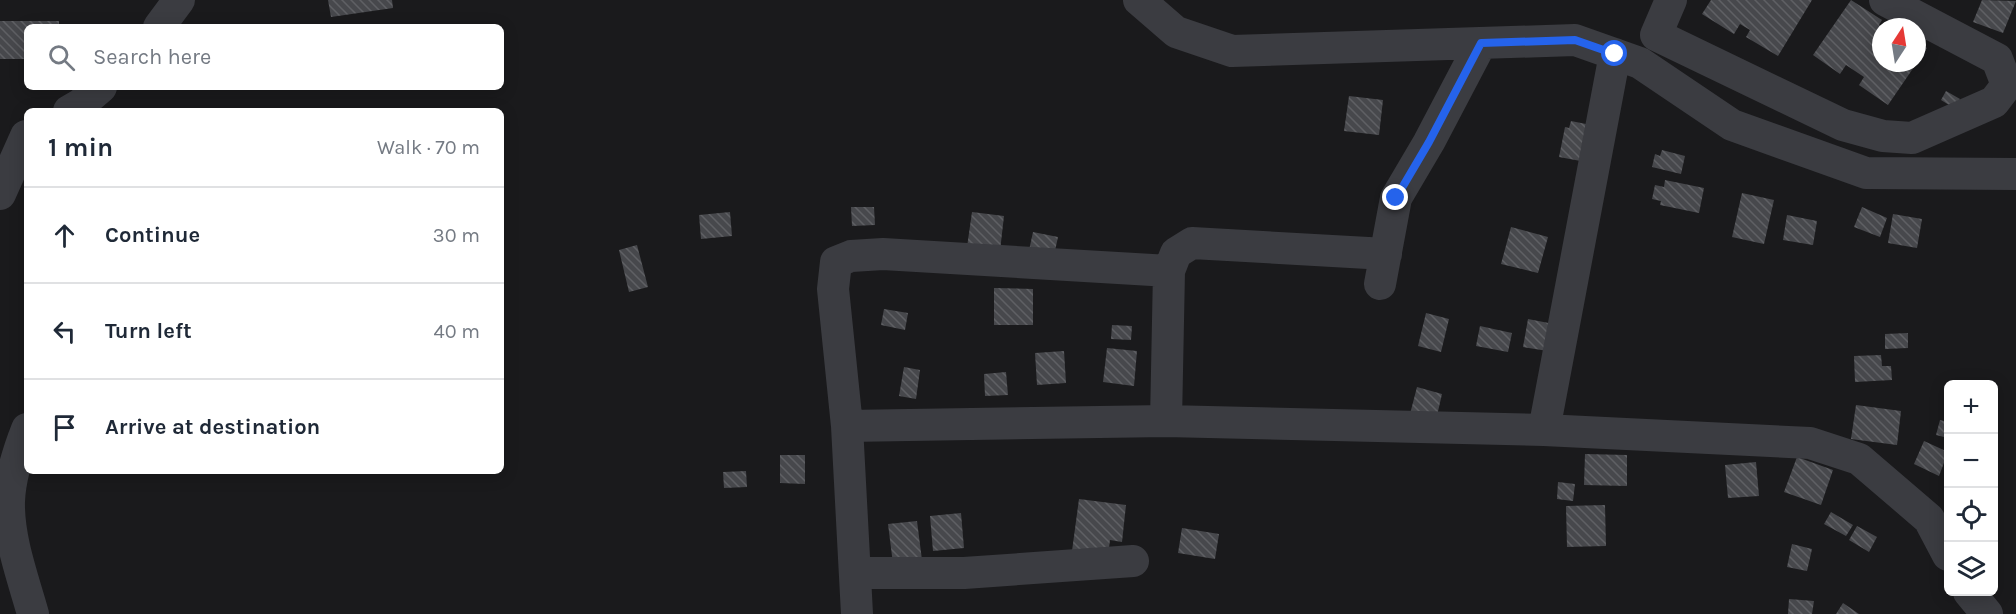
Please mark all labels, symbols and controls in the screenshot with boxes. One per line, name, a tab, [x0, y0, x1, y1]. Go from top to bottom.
north arrow	[1872, 18, 1926, 72]
search box	[24, 24, 504, 90]
route start	[1601, 40, 1627, 66]
icon: search	[45, 41, 78, 74]
text: Search here	[93, 44, 211, 70]
text: 1 min	[48, 132, 113, 163]
text: Walk · 70 m	[377, 136, 480, 159]
route end	[1382, 184, 1408, 210]
icon: ahead	[48, 219, 81, 252]
text: Continue	[105, 222, 200, 248]
text: 30 m	[433, 224, 480, 247]
icon: left	[48, 315, 81, 348]
text: Turn left	[105, 318, 192, 344]
text: 40 m	[434, 320, 480, 343]
map controls	[1944, 380, 1998, 596]
button: +	[1944, 380, 1998, 434]
icon: arrive	[48, 411, 81, 444]
text: Arrive at destination	[105, 414, 320, 440]
button: −	[1944, 434, 1998, 488]
button: locate	[1944, 488, 1998, 542]
button: layers	[1944, 542, 1998, 596]

